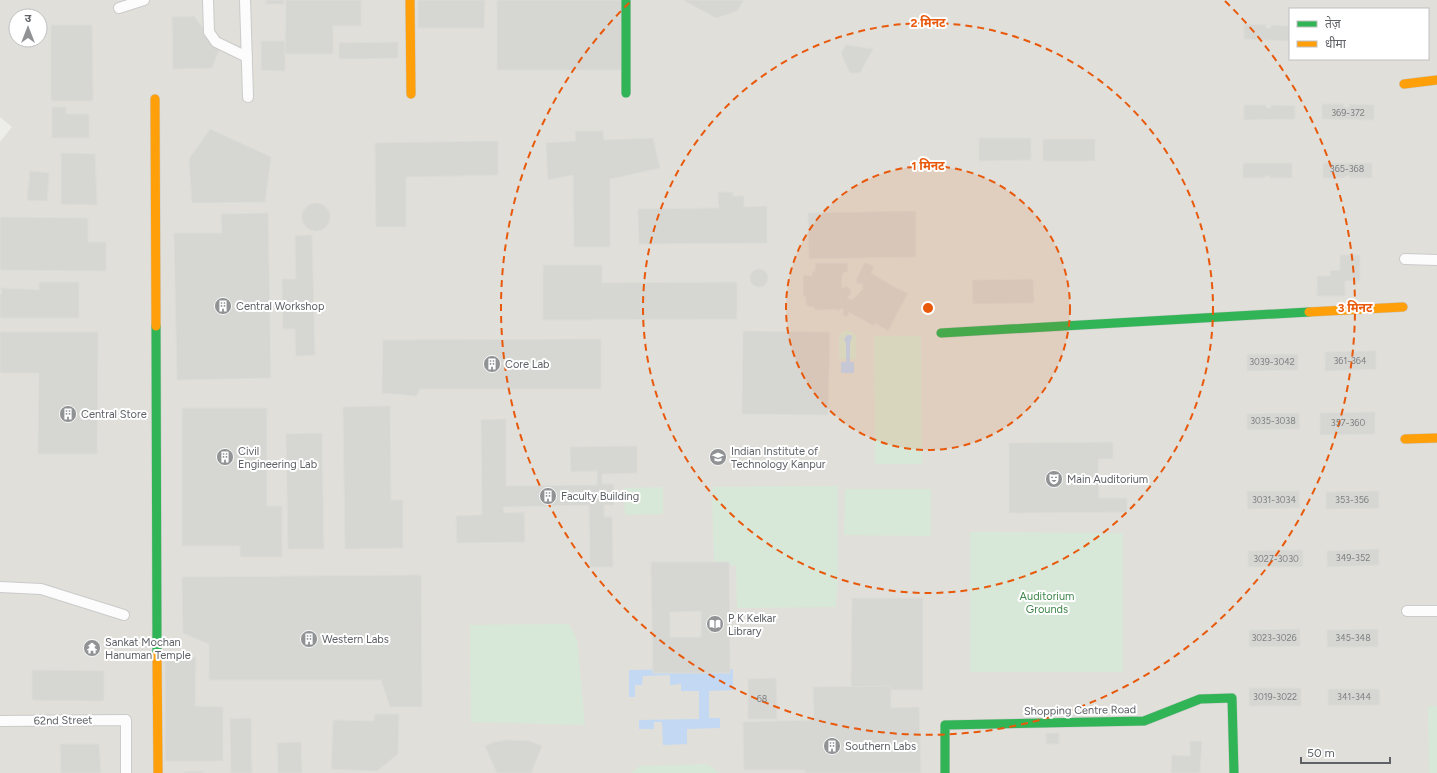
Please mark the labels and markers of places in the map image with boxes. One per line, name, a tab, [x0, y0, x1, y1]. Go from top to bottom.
building icon: Central Workshop	[213, 296, 233, 316]
place label: Central Workshop	[236, 300, 325, 313]
centre of rings	[921, 301, 935, 315]
building icon: Core Lab	[482, 354, 502, 374]
place label: Core Lab	[505, 358, 550, 371]
building icon: Central Store	[58, 404, 78, 424]
place label: Central Store	[81, 408, 147, 421]
place label: Civil Engineering Lab	[238, 445, 317, 471]
place label: Indian Institute of Technology Kanpur	[731, 445, 826, 471]
building icon: Civil Engineering Lab	[215, 447, 235, 467]
school or university icon: Indian Institute of Technology Kanpur	[708, 447, 728, 467]
theatre icon: Main Auditorium	[1044, 469, 1064, 489]
place label: Main Auditorium	[1067, 473, 1148, 486]
building icon: Faculty Building	[538, 486, 558, 506]
place label: Faculty Building	[561, 490, 639, 503]
place label: P K Kelkar Library	[728, 612, 776, 638]
library icon: P K Kelkar Library	[705, 614, 725, 634]
building icon: Western Labs	[299, 629, 319, 649]
place label: Western Labs	[322, 633, 389, 646]
place label: Sankat Mochan Hanuman Temple	[105, 636, 191, 662]
temple icon: Sankat Mochan Hanuman Temple	[82, 638, 102, 658]
building icon: Southern Labs	[822, 736, 842, 756]
place label: Southern Labs	[845, 740, 916, 753]

